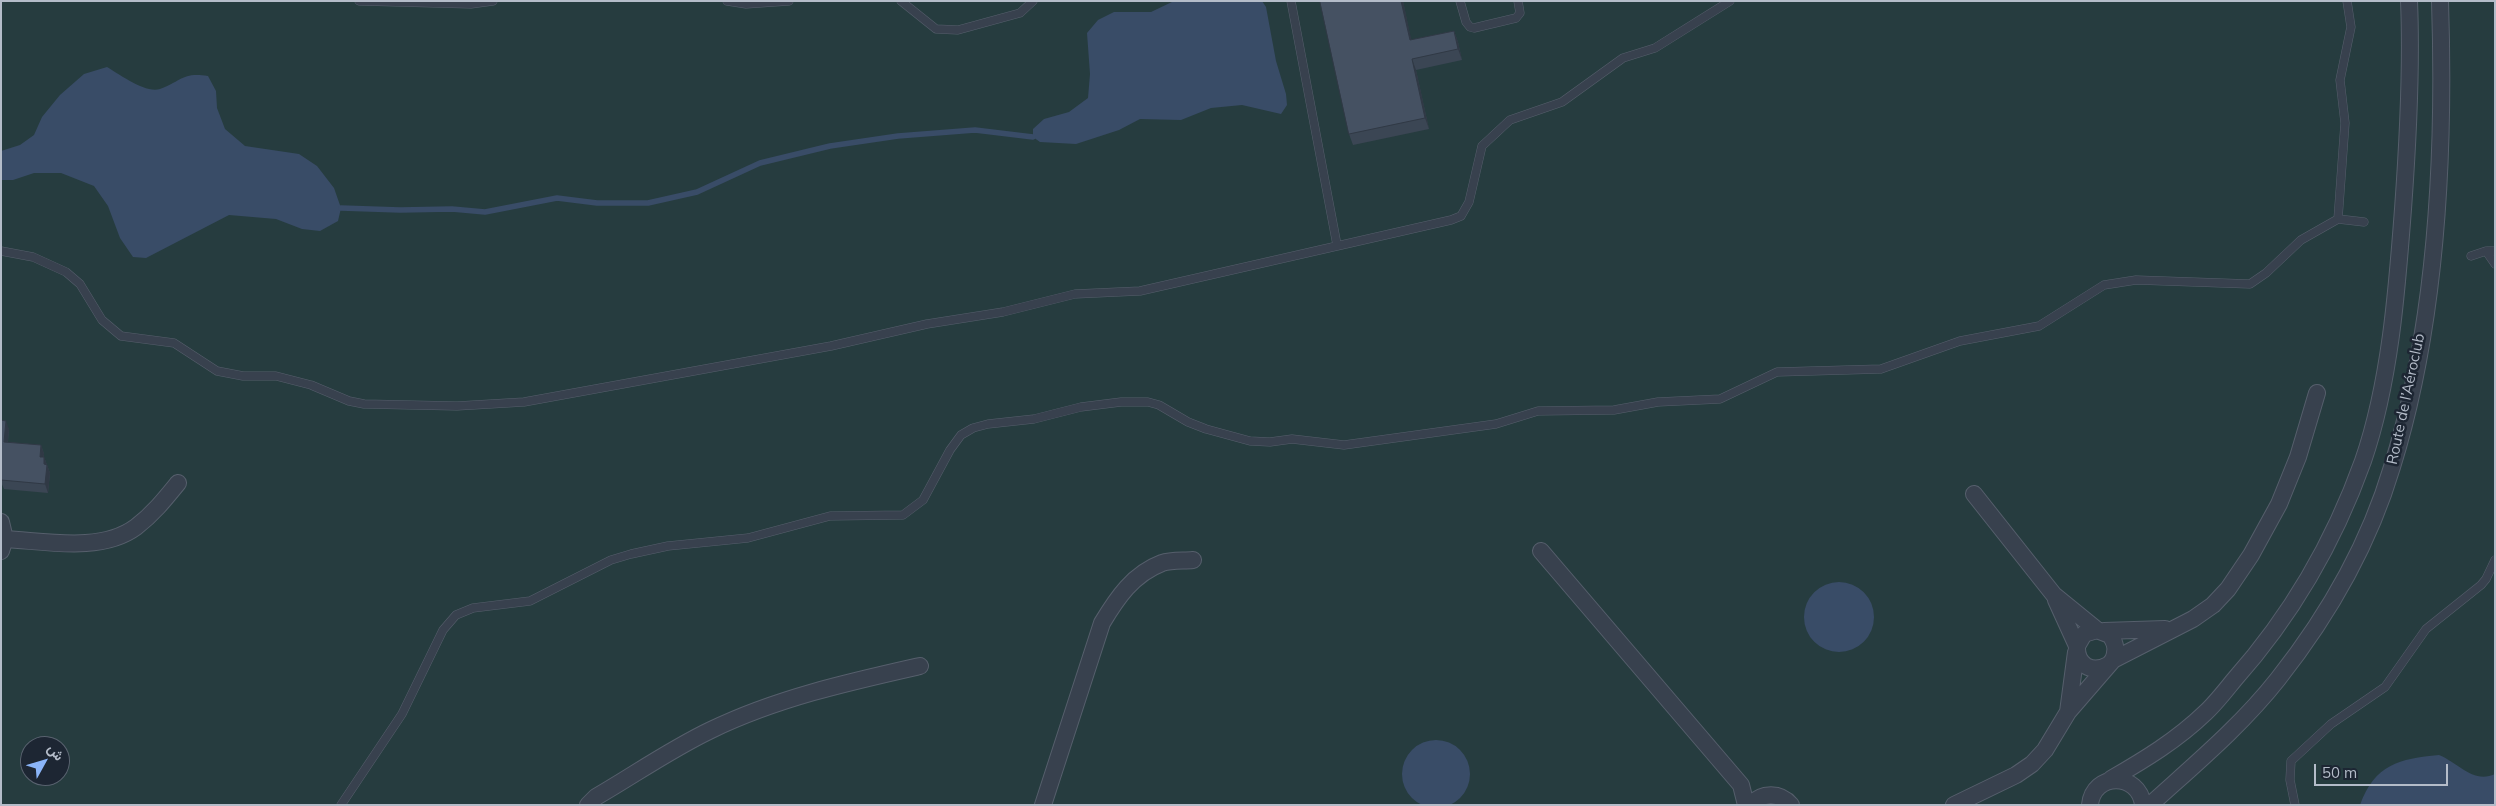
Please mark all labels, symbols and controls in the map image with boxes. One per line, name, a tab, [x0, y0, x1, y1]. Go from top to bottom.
street label: Route de l’Aéroclub	[2383, 332, 2429, 466]
north arrow	[20, 736, 70, 786]
text: ش	[44, 740, 68, 764]
scale bar	[2316, 754, 2450, 786]
text: 50 m	[2322, 763, 2357, 782]

